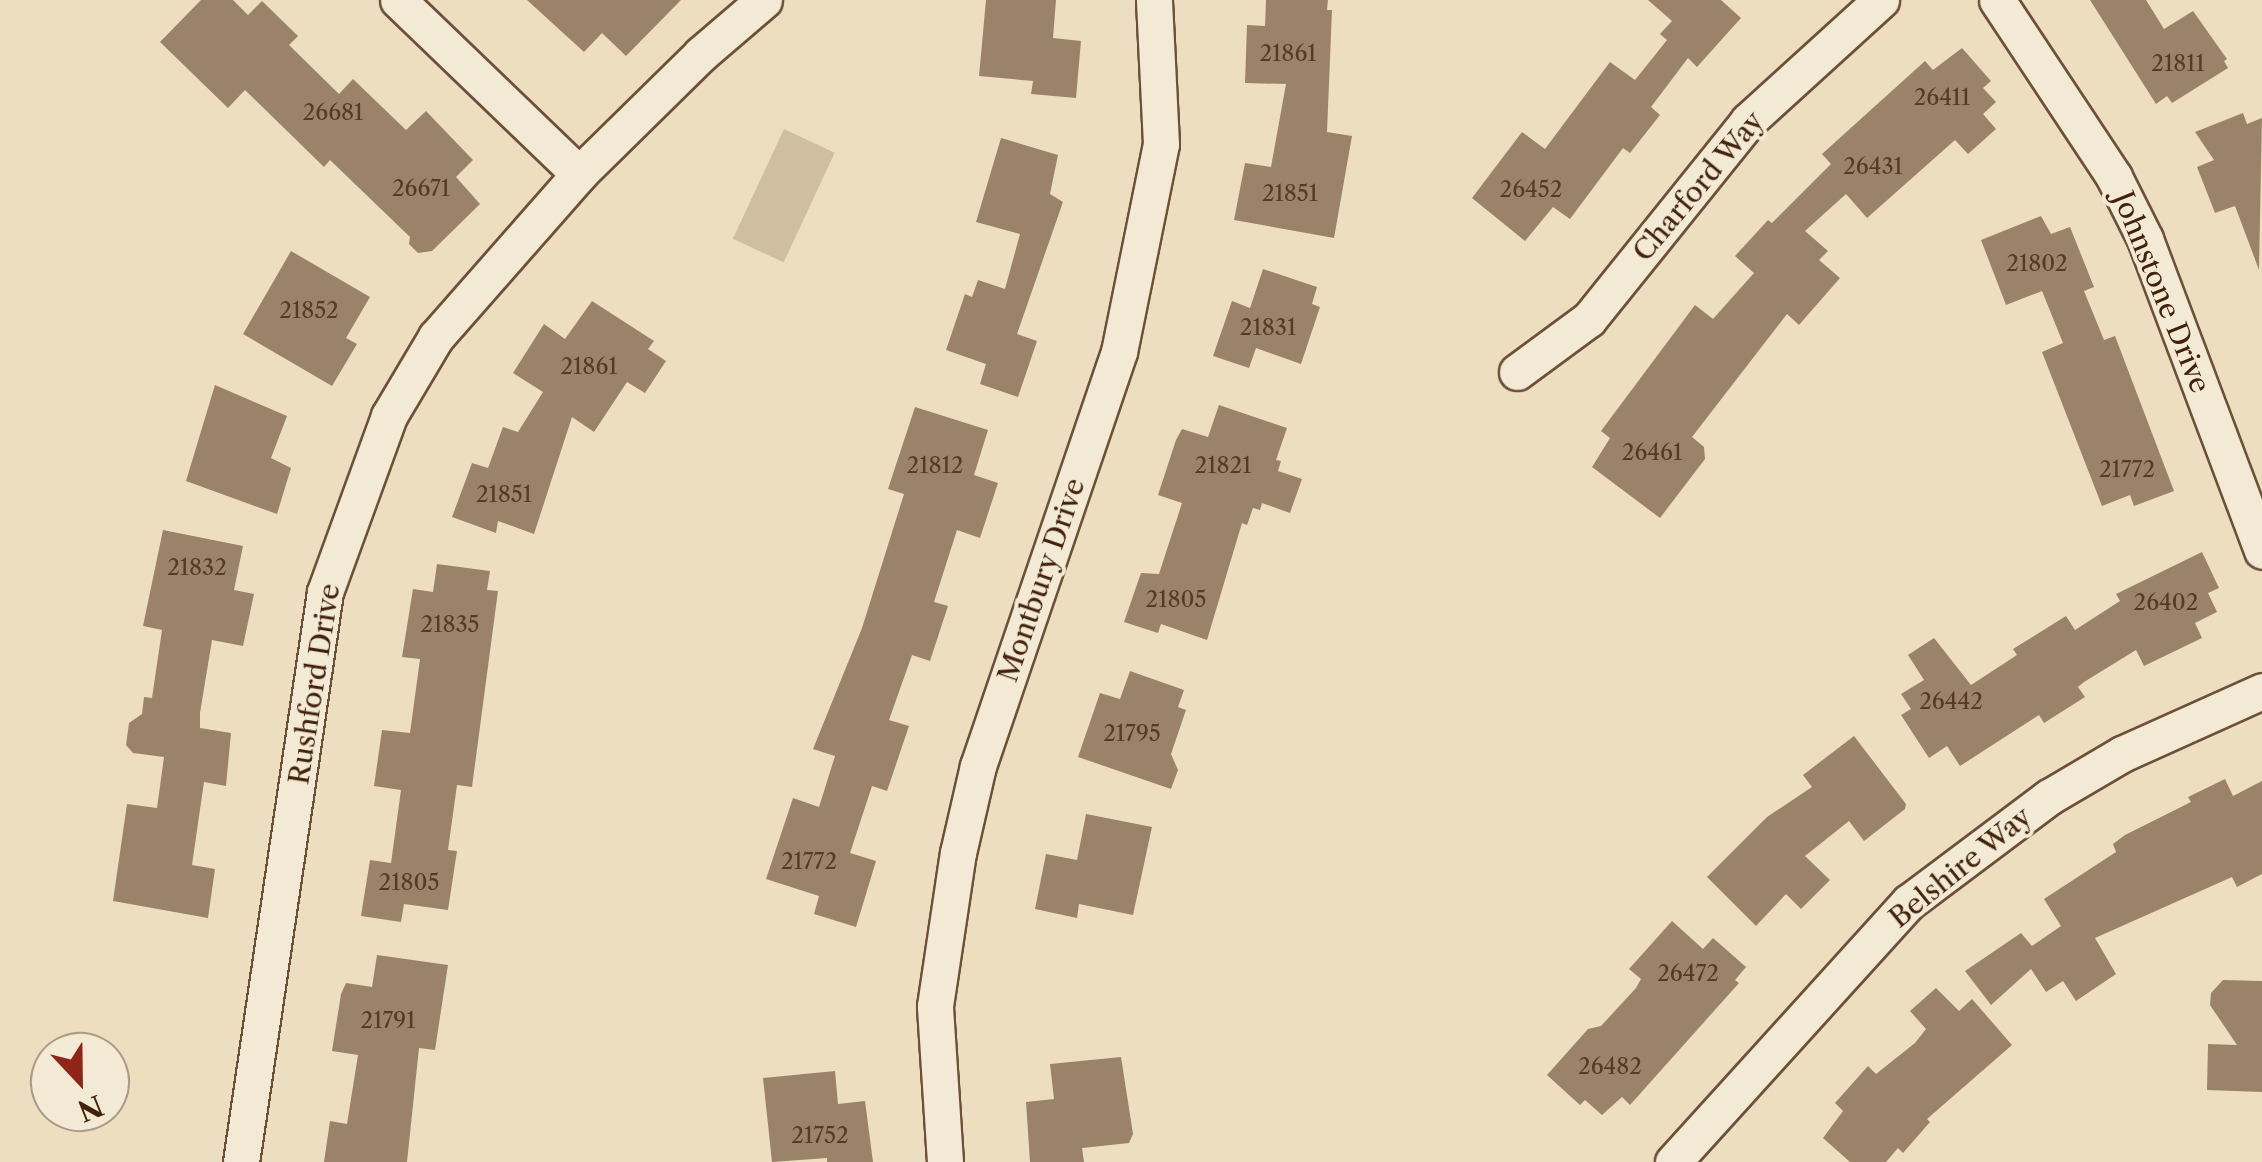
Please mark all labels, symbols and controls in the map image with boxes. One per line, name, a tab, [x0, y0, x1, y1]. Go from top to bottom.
house number: 21861	[1259, 41, 1317, 67]
house number: 21811	[2151, 51, 2205, 77]
house number: 26411	[1914, 85, 1970, 111]
house number: 26681	[303, 100, 363, 126]
street label: Charford Way	[1625, 104, 1771, 268]
house number: 26431	[1843, 154, 1903, 180]
house number: 26671	[392, 176, 450, 202]
house number: 26452	[1500, 177, 1562, 203]
house number: 21851	[1262, 181, 1318, 207]
street label: Johnstone Drive	[2106, 186, 2218, 398]
house number: 21802	[2006, 251, 2068, 277]
house number: 21852	[279, 298, 339, 324]
house number: 21831	[1240, 315, 1296, 341]
house number: 21861	[560, 354, 618, 380]
house number: 26461	[1622, 440, 1682, 466]
house number: 21812	[907, 453, 963, 479]
house number: 21821	[1195, 453, 1251, 479]
house number: 21772	[2099, 457, 2155, 483]
street label: Montbury Drive	[990, 473, 1092, 687]
house number: 21851	[476, 482, 532, 508]
house number: 21832	[167, 555, 227, 581]
street label: Rushford Drive	[282, 581, 346, 787]
house number: 21805	[1146, 587, 1206, 613]
house number: 26402	[2134, 590, 2198, 616]
house number: 21835	[421, 612, 479, 638]
house number: 26442	[1919, 689, 1983, 715]
house number: 21795	[1103, 721, 1161, 747]
street label: Belshire Way	[1882, 799, 2038, 935]
house number: 21772	[781, 849, 837, 875]
house number: 21805	[379, 870, 439, 896]
house number: 26472	[1657, 961, 1719, 987]
house number: 21791	[361, 1008, 415, 1034]
north arrow	[30, 1032, 130, 1132]
house number: 26482	[1578, 1054, 1642, 1080]
text: N	[73, 1088, 108, 1128]
house number: 21752	[791, 1123, 849, 1149]

